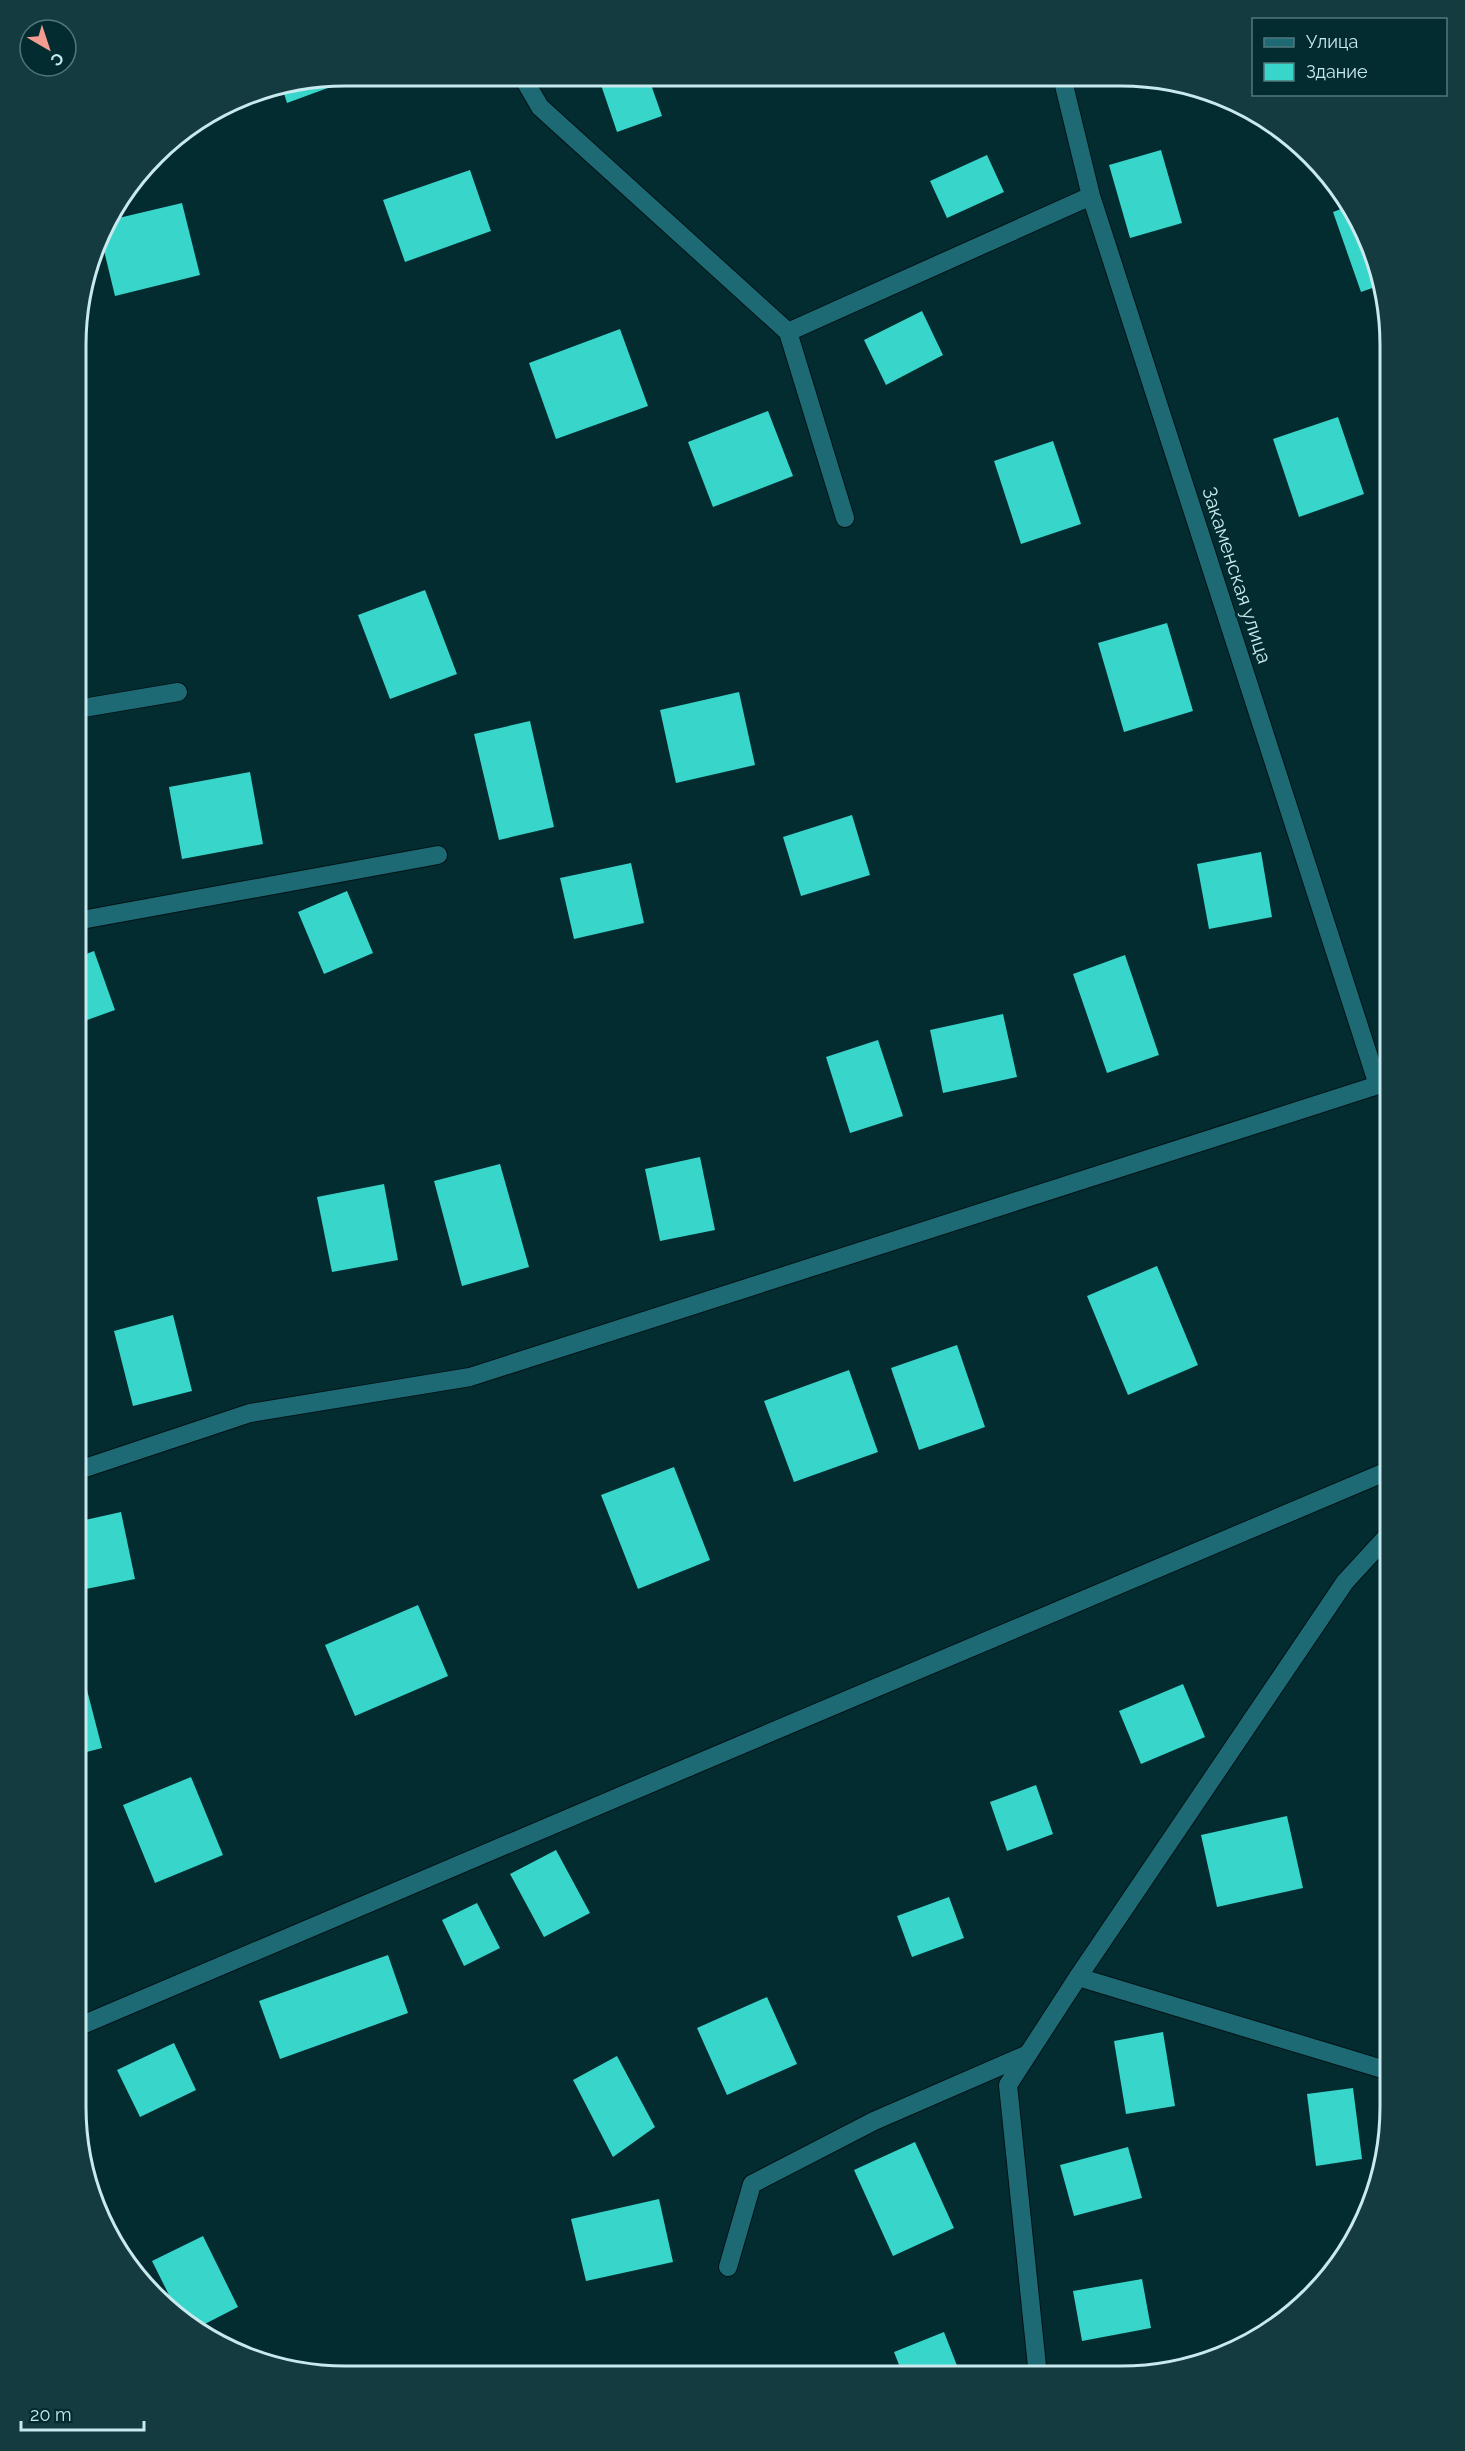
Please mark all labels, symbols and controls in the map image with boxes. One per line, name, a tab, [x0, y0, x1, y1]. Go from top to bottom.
north arrow	[18, 18, 78, 78]
legend	[1252, 18, 1447, 96]
text: Улица	[1306, 31, 1358, 52]
text: С	[47, 48, 67, 70]
text: Здание	[1306, 61, 1368, 82]
street label: Закаменская улица	[1197, 484, 1277, 666]
scale bar	[21, 2394, 144, 2432]
text: 20 m	[30, 2404, 72, 2425]

